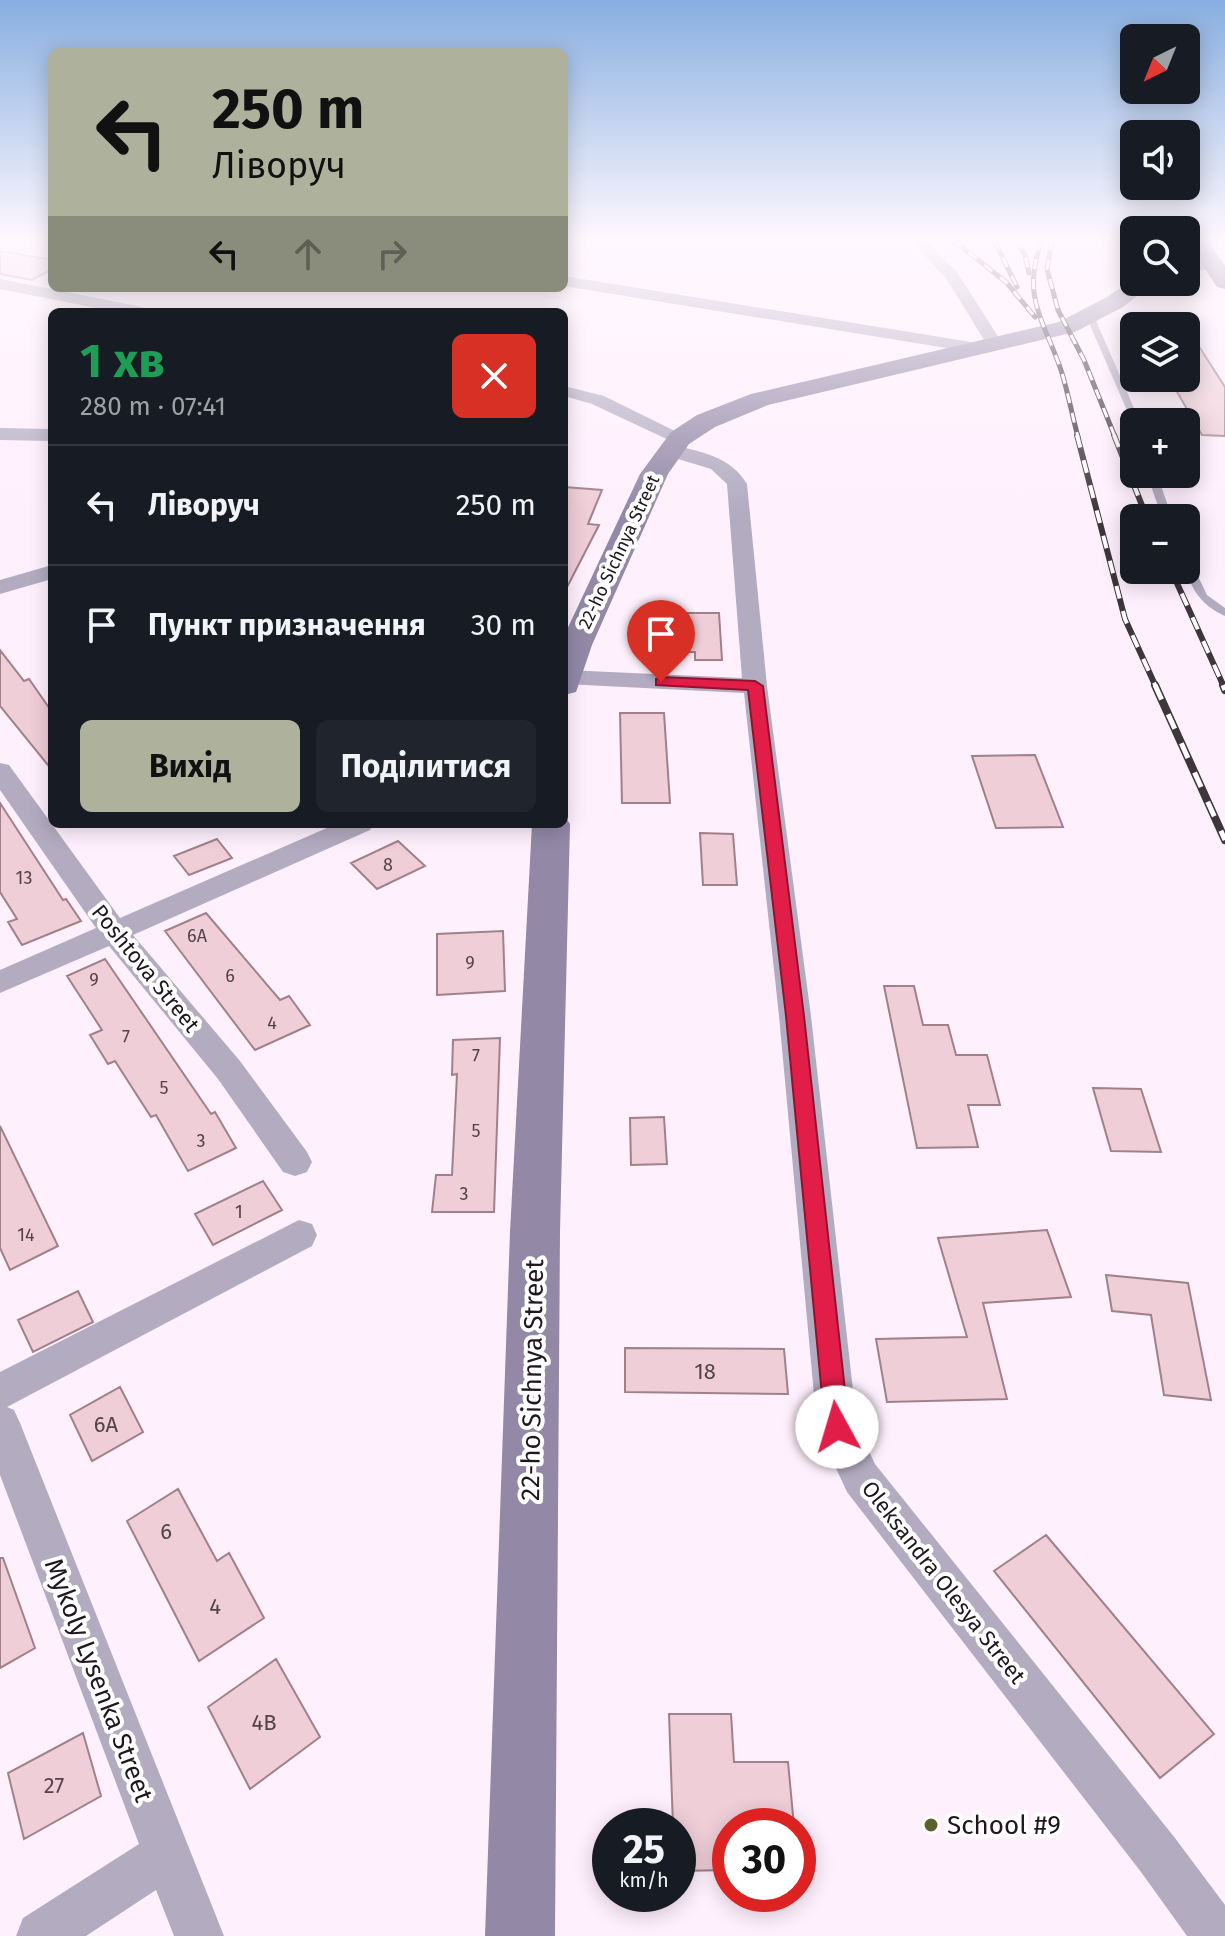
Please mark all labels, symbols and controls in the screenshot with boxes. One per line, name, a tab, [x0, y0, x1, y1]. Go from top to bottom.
north arrow	[1120, 24, 1200, 104]
map controls	[1120, 24, 1200, 584]
text: 250 m	[212, 76, 364, 143]
icon: left	[80, 80, 184, 184]
button: sound	[1120, 120, 1200, 200]
text: Ліворуч	[212, 144, 346, 188]
button: search	[1120, 216, 1200, 296]
icon: left	[202, 232, 246, 276]
icon: ahead	[286, 232, 330, 276]
icon: right	[370, 232, 414, 276]
button: layers	[1120, 312, 1200, 392]
text: 1 хв	[80, 332, 165, 390]
button: close	[452, 334, 536, 418]
text: 280 m · 07:41	[80, 391, 226, 422]
button: +	[1120, 408, 1200, 488]
street label: 22-ho Sichnya Street	[574, 471, 665, 632]
icon: left	[80, 483, 124, 527]
text: Ліворуч	[148, 487, 260, 523]
text: 250 m	[456, 487, 536, 523]
button: −	[1120, 504, 1200, 584]
pin	[627, 600, 695, 682]
icon: arrive	[80, 603, 124, 647]
text: Пункт призначення	[148, 607, 426, 643]
text: 30 m	[471, 607, 536, 643]
icon: arrive	[639, 612, 683, 656]
button: Вихід	[80, 720, 300, 812]
button: Поділитися	[316, 720, 536, 812]
house number: 8	[383, 854, 393, 876]
house number: 13	[16, 867, 32, 889]
street label: Poshtova Street	[86, 899, 205, 1038]
house number: 6А	[187, 925, 208, 947]
house number: 9	[465, 952, 475, 974]
house number: 6	[225, 965, 235, 987]
house number: 9	[89, 969, 99, 991]
house number: 4	[267, 1012, 277, 1034]
house number: 7	[122, 1026, 130, 1048]
house number: 7	[472, 1045, 480, 1067]
house number: 5	[159, 1077, 169, 1099]
house number: 5	[471, 1120, 481, 1142]
house number: 3	[197, 1130, 205, 1152]
house number: 3	[460, 1183, 468, 1205]
house number: 1	[235, 1201, 243, 1223]
house number: 14	[17, 1224, 35, 1246]
street label: 22-ho Sichnya Street	[515, 1258, 550, 1501]
house number: 18	[694, 1358, 716, 1385]
position arrow	[795, 1385, 879, 1469]
house number: 6А	[94, 1411, 119, 1438]
street label: Oleksandra Olesya Street	[856, 1476, 1031, 1689]
house number: 6	[160, 1518, 172, 1545]
street label: Mykoly Lysenka Street	[38, 1554, 159, 1807]
house number: 4	[209, 1593, 221, 1620]
house number: 4В	[251, 1709, 277, 1736]
house number: 27	[44, 1772, 64, 1799]
speed limit sign: 30	[712, 1808, 816, 1912]
place label: School #9	[947, 1810, 1061, 1841]
marker: School #9	[922, 1816, 940, 1834]
text: 25	[623, 1826, 665, 1874]
text: km/h	[619, 1868, 669, 1892]

